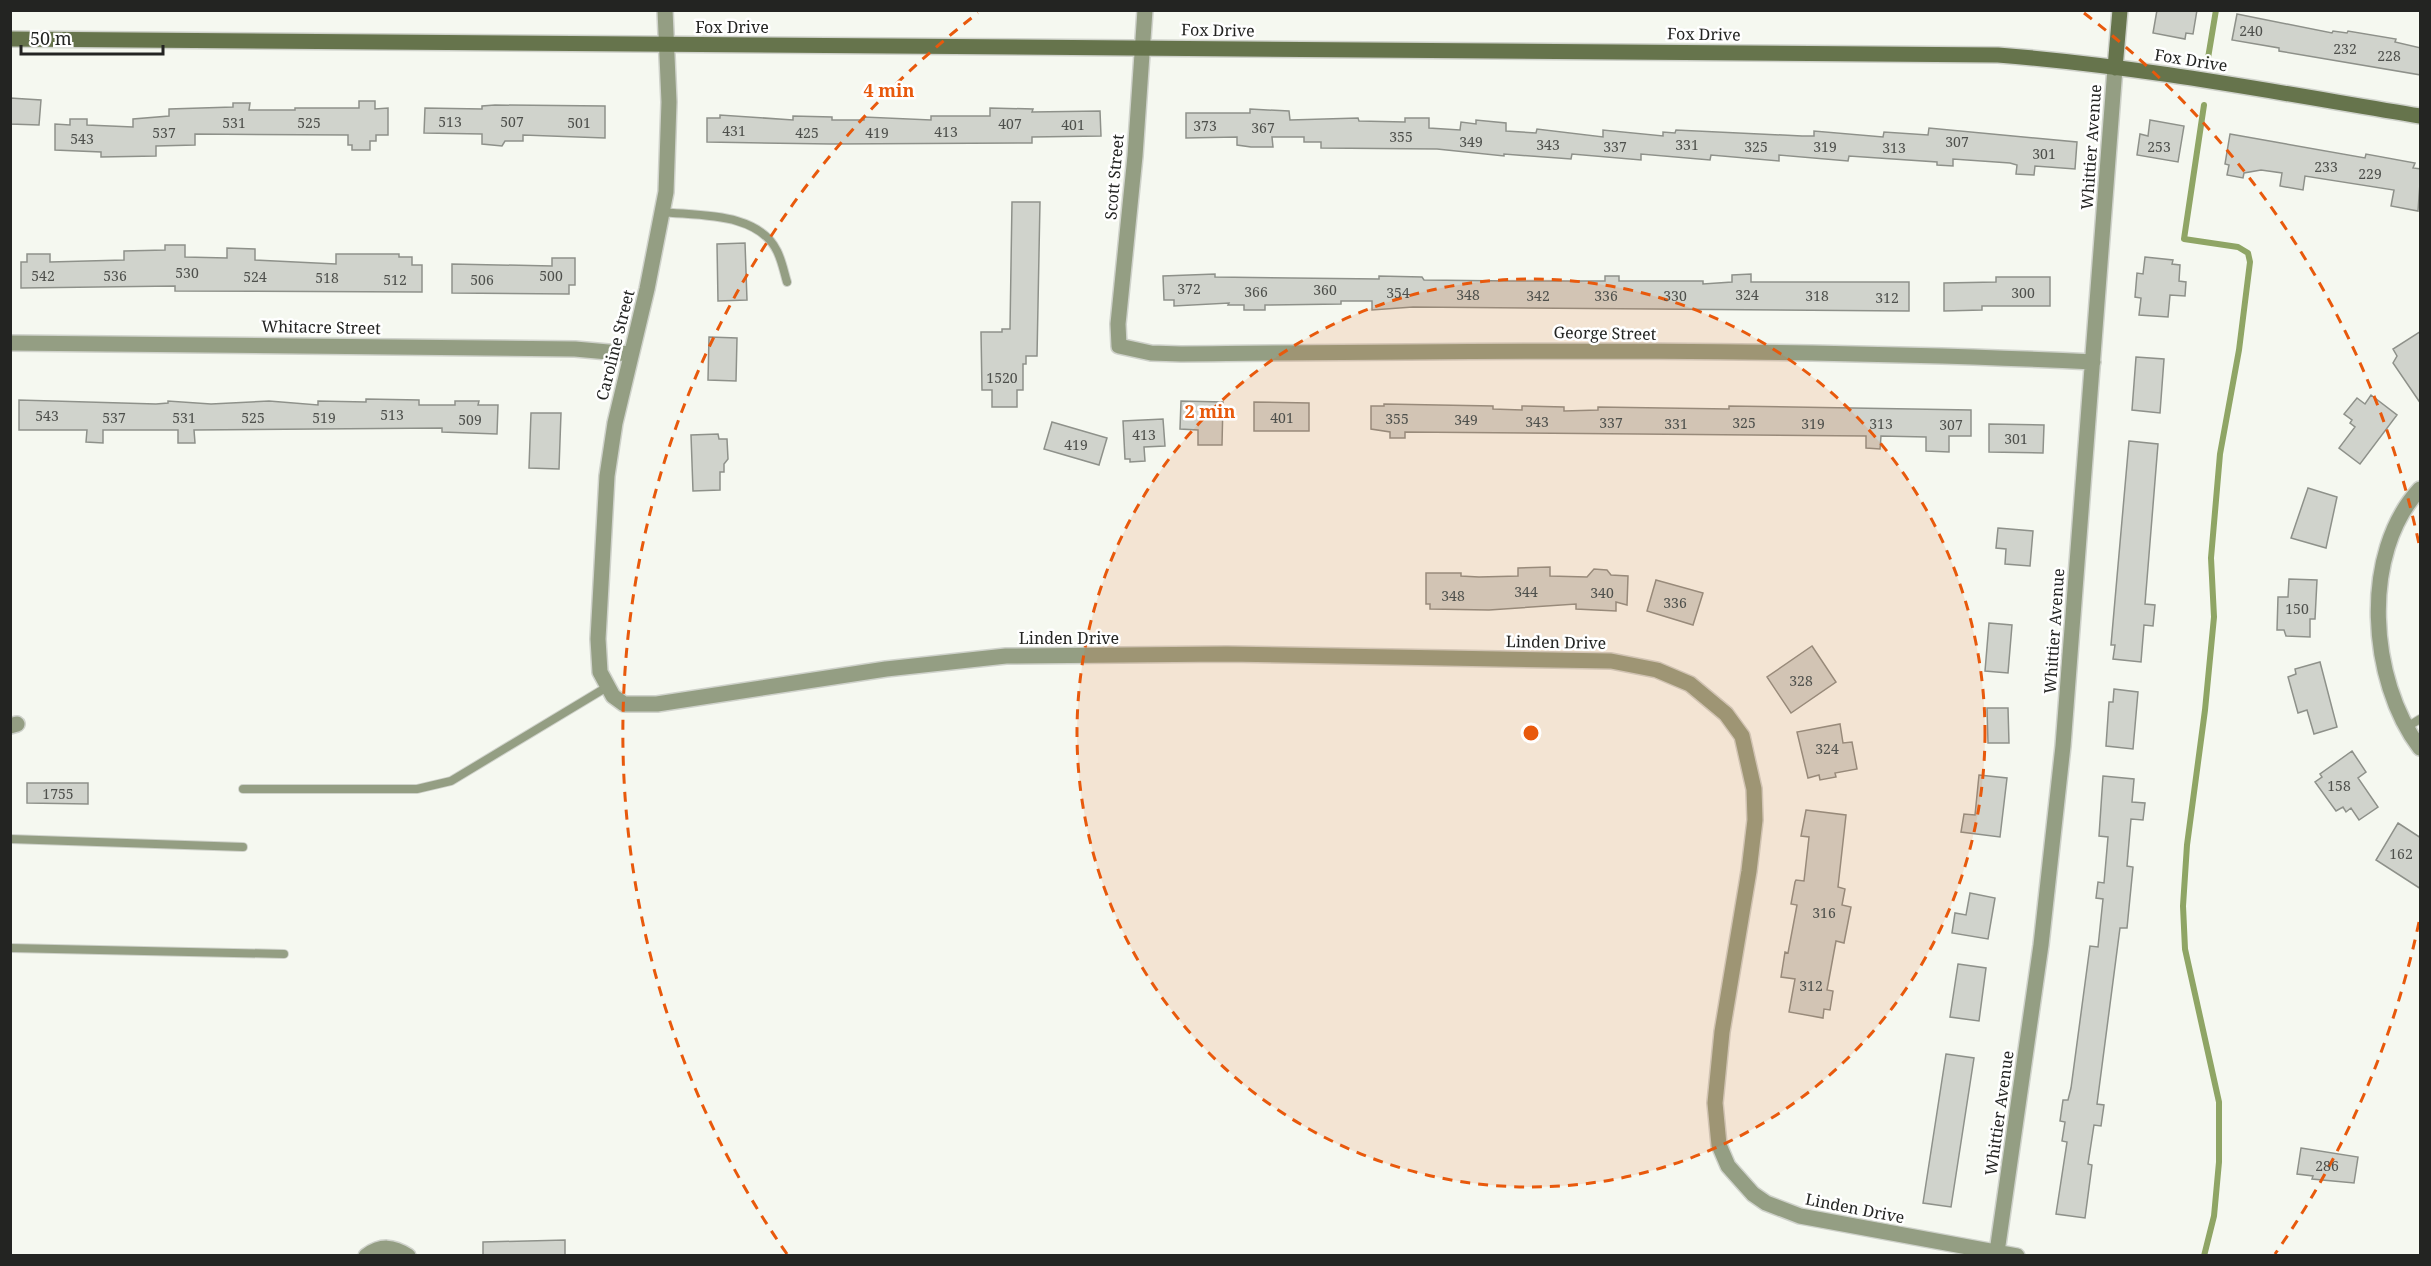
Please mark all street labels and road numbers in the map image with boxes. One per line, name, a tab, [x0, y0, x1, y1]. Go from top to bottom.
street label: Fox Drive	[695, 16, 769, 38]
street label: Fox Drive	[1181, 18, 1255, 42]
street label: Fox Drive	[1667, 22, 1741, 46]
street label: Fox Drive	[2153, 43, 2229, 77]
street label: Whittier Avenue	[2076, 83, 2106, 211]
street label: Scott Street	[1099, 133, 1129, 221]
street label: Caroline Street	[591, 287, 639, 403]
street label: Whitacre Street	[261, 315, 381, 339]
street label: George Street	[1553, 321, 1657, 345]
street label: Whittier Avenue	[2039, 567, 2069, 695]
street label: Linden Drive	[1019, 627, 1119, 649]
street label: Linden Drive	[1506, 630, 1606, 654]
street label: Whittier Avenue	[1979, 1049, 2019, 1177]
street label: Linden Drive	[1804, 1188, 1906, 1228]

